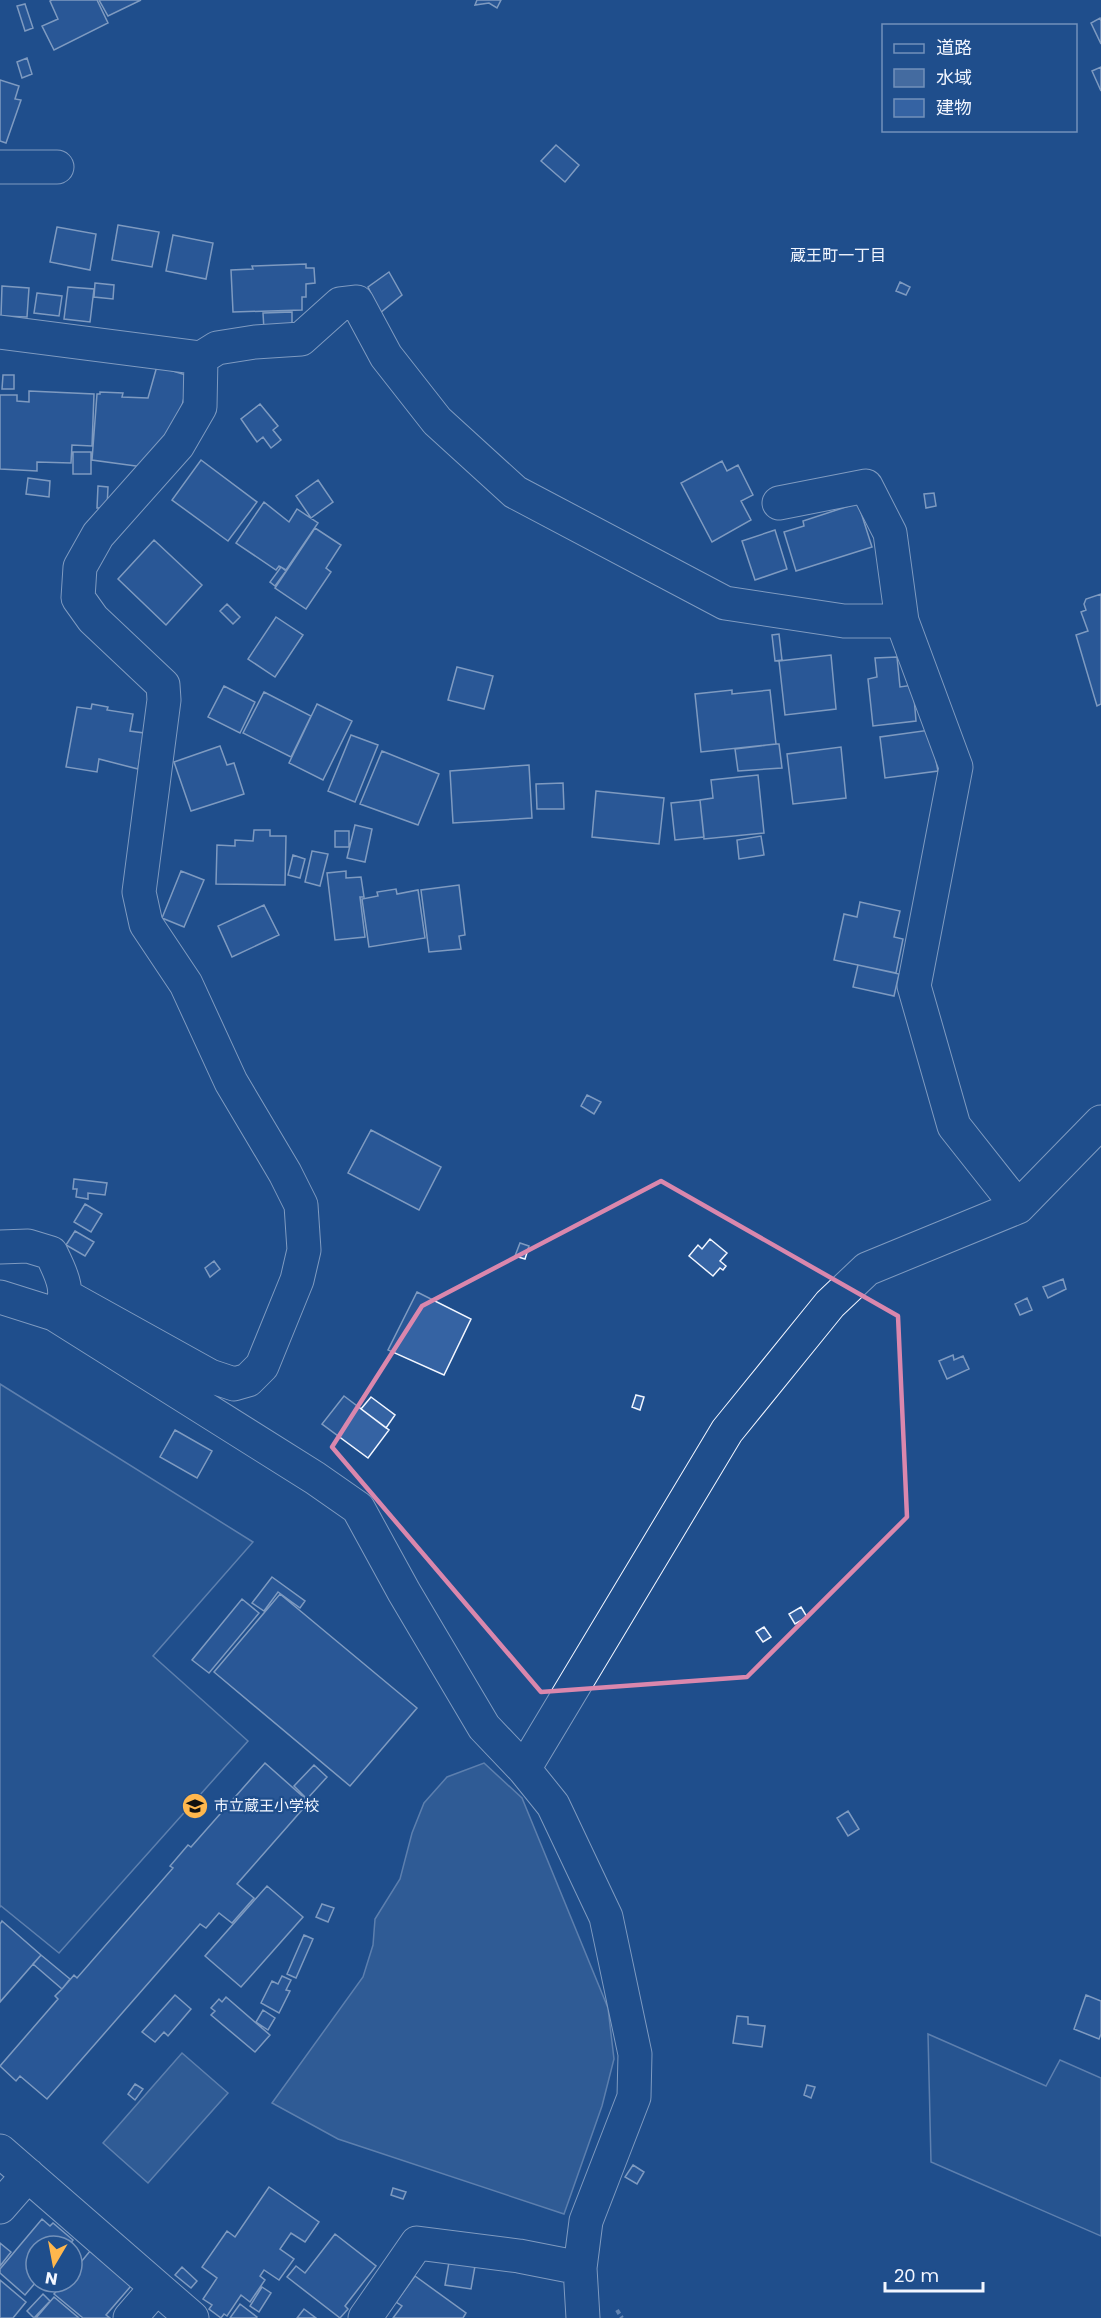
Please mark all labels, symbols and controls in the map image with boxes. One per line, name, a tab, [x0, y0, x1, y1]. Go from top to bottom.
legend	[882, 24, 1077, 132]
text: 道路	[936, 35, 972, 60]
text: 水域	[936, 65, 972, 90]
text: 建物	[936, 95, 972, 120]
district label: 蔵王町一丁目	[790, 244, 886, 267]
school or university icon: 市立蔵王小学校	[180, 1791, 210, 1821]
place label: 市立蔵王小学校	[214, 1795, 319, 1816]
north arrow	[24, 2234, 84, 2294]
scale bar	[885, 2255, 982, 2293]
text: 20 m	[894, 2263, 939, 2288]
text: N	[44, 2266, 59, 2291]

